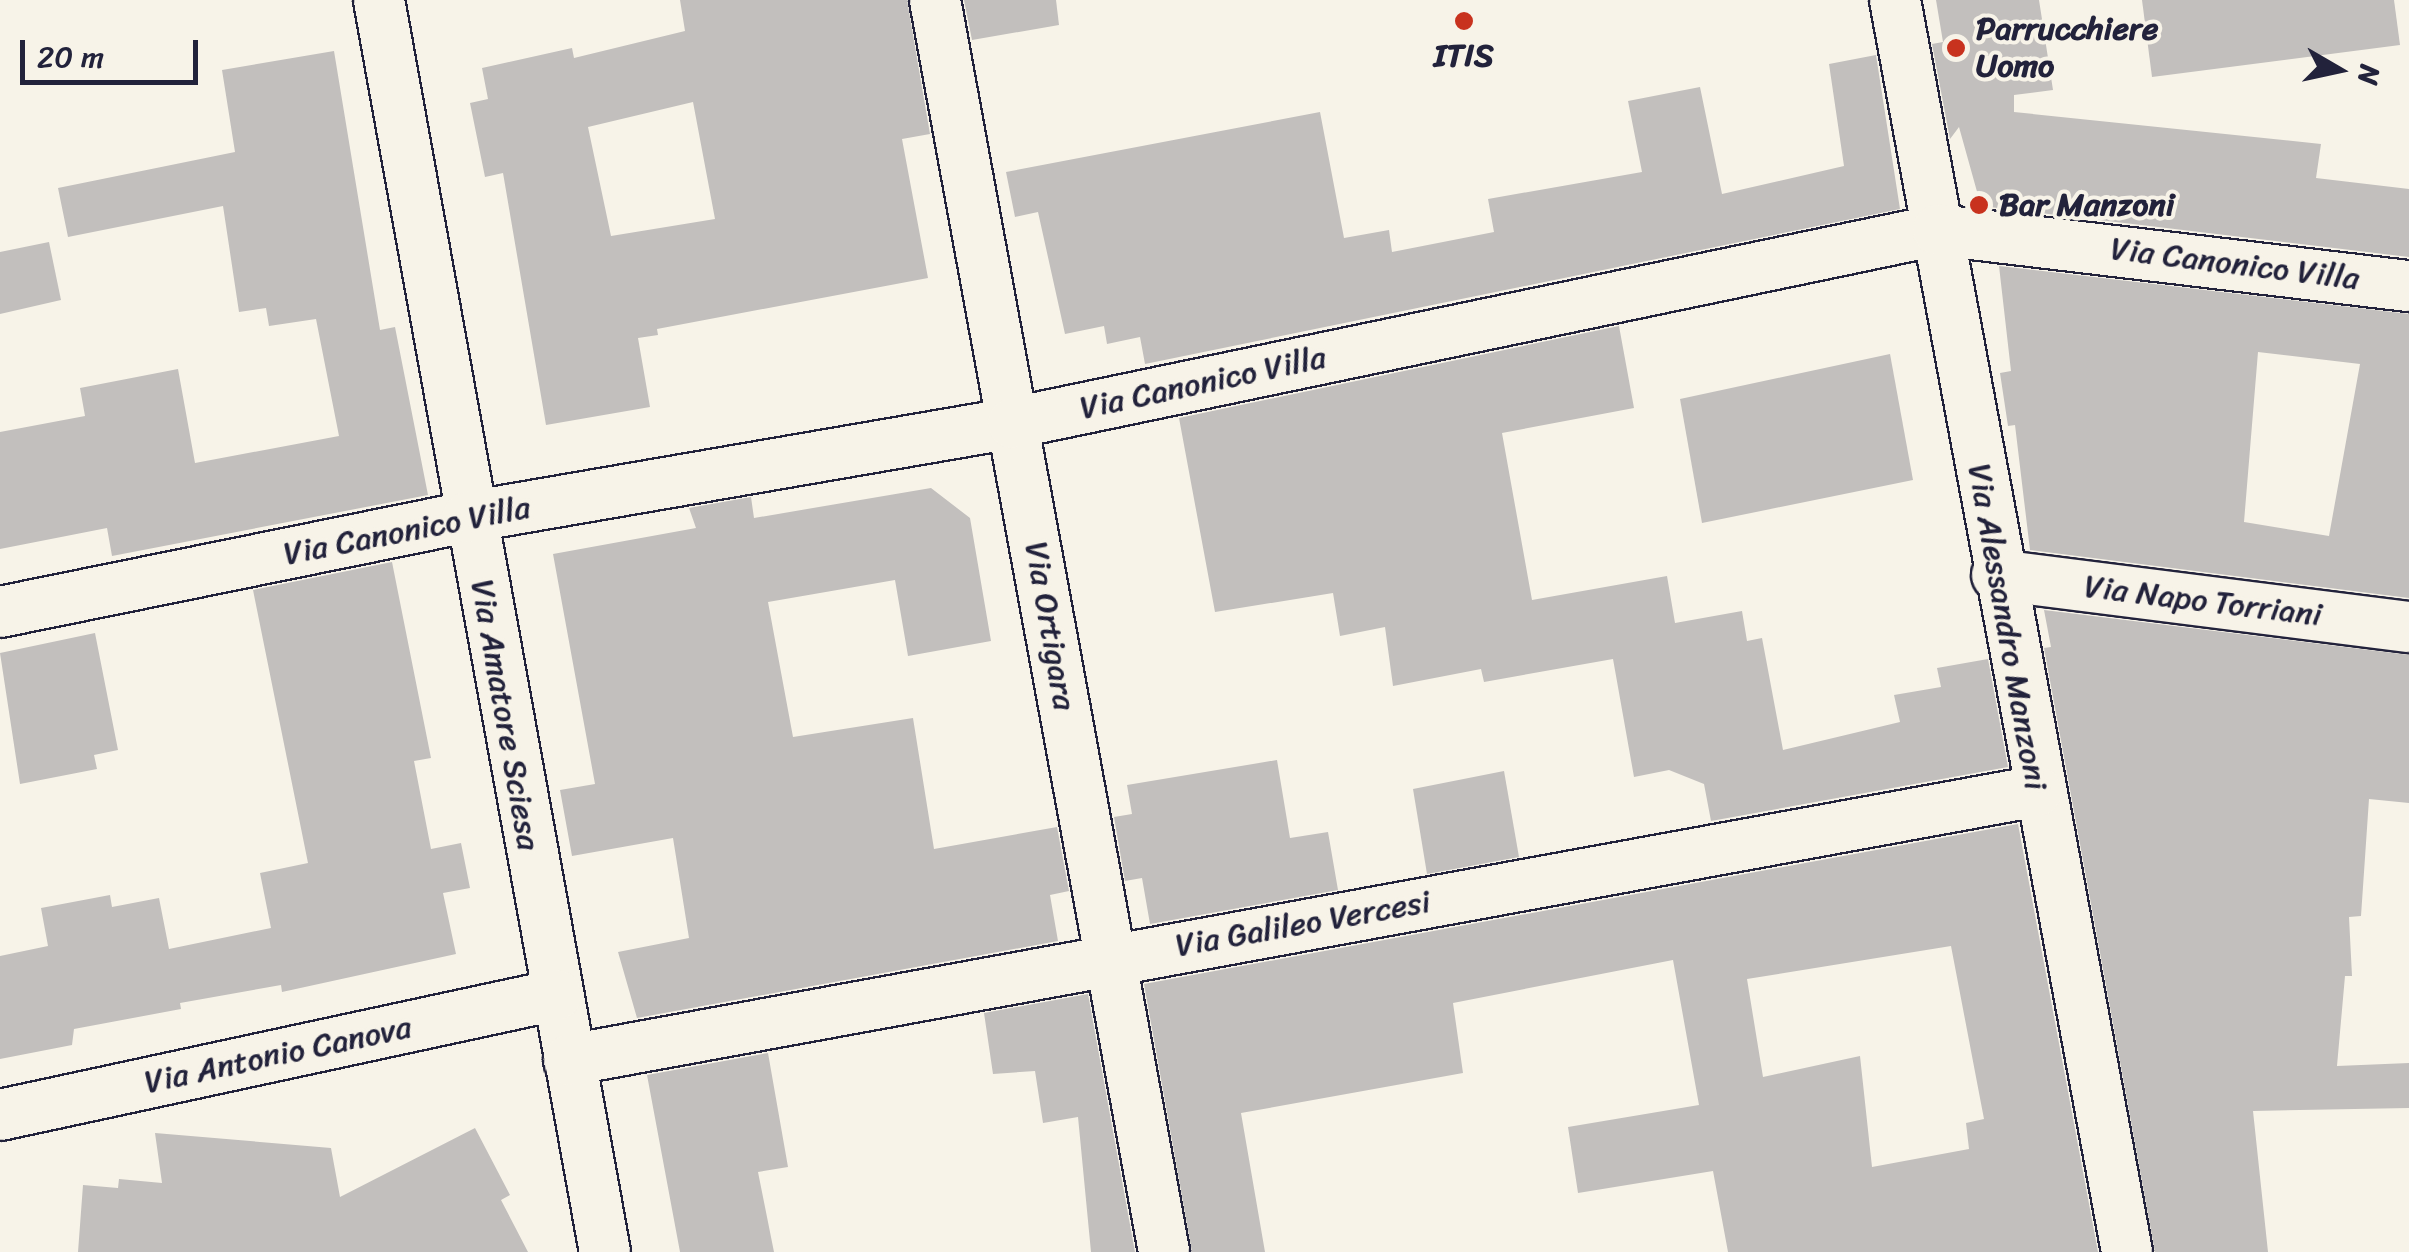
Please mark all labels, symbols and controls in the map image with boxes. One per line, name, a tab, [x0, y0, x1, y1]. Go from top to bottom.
marker: ITIS	[1453, 10, 1475, 32]
place label: Parrucchiere Uomo	[1976, 11, 2158, 86]
scale bar	[25, 20, 202, 82]
north arrow	[2289, 20, 2389, 120]
text: 20 m	[37, 30, 104, 84]
place label: ITIS	[1434, 37, 1494, 75]
marker: Parrucchiere Uomo	[1945, 37, 1967, 59]
text: N	[2343, 61, 2395, 88]
place label: Bar Manzoni	[1999, 186, 2174, 224]
marker: Bar Manzoni	[1968, 194, 1990, 216]
street label: Via Canonico Villa	[2108, 230, 2362, 298]
street label: Via Canonico Villa	[1076, 338, 1330, 428]
street label: Via Alessandro Manzoni	[1959, 461, 2055, 793]
street label: Via Canonico Villa	[280, 488, 534, 574]
street label: Via Ortigara	[1016, 539, 1084, 713]
street label: Via Napo Torriani	[2081, 567, 2325, 635]
street label: Via Amatore Sciesa	[462, 577, 548, 853]
street label: Via Galileo Vercesi	[1174, 883, 1432, 965]
street label: Via Antonio Canova	[141, 1008, 415, 1102]

